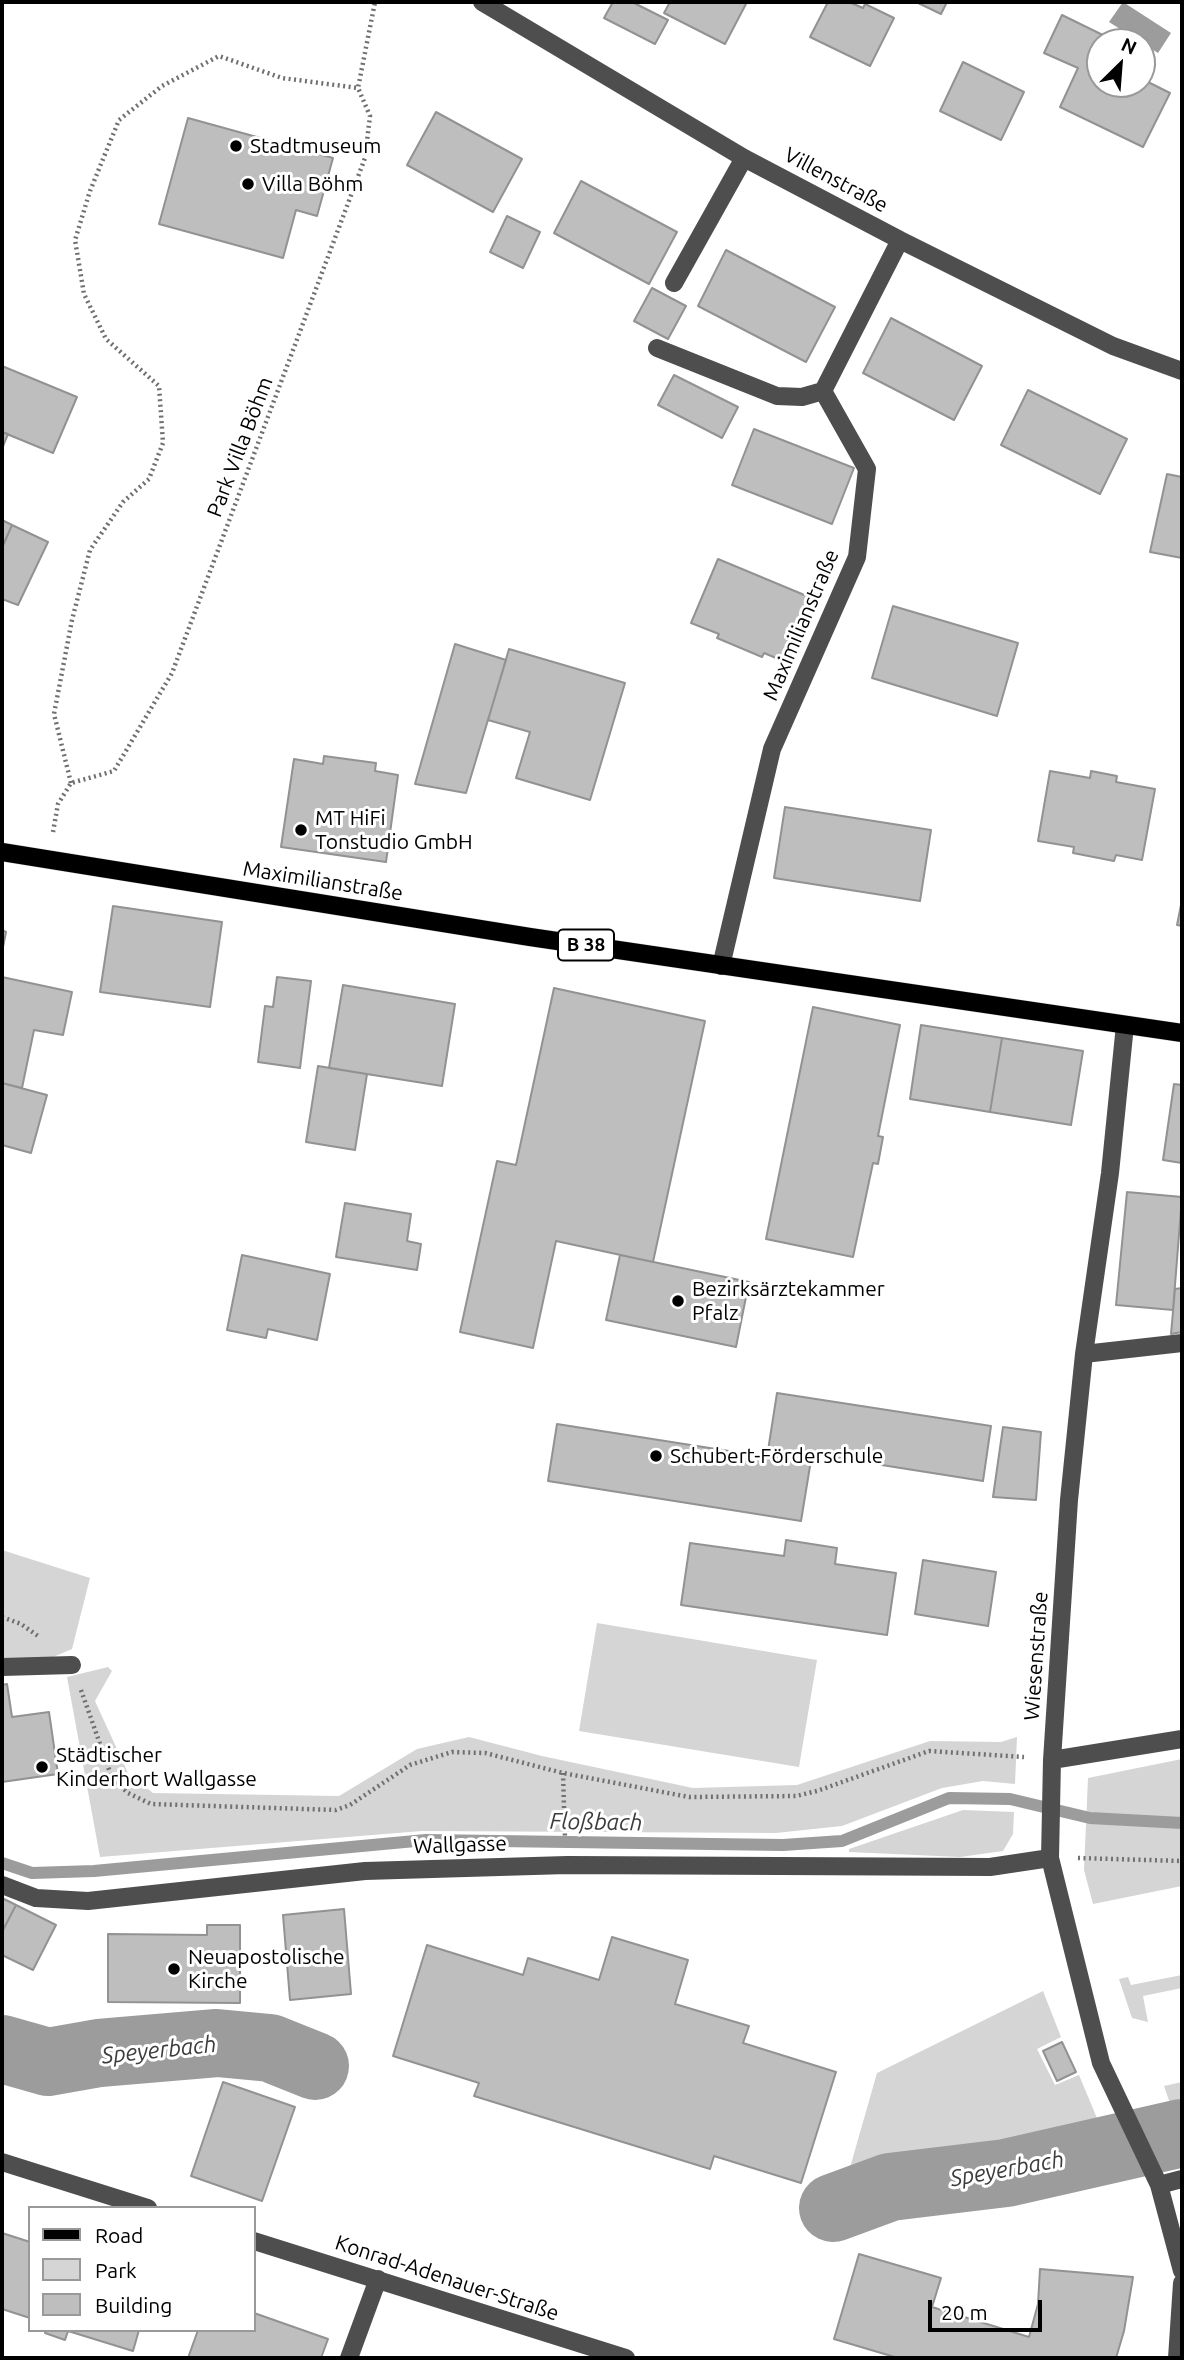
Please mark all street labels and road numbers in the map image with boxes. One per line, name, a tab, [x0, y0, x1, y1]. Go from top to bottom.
street label: Villenstraße	[780, 142, 892, 218]
street label: Park Villa Böhm	[202, 373, 278, 521]
street label: Maximilianstraße	[758, 546, 844, 704]
street label: Maximilianstraße	[241, 856, 405, 906]
road number: B 38	[558, 930, 614, 960]
street label: Wiesenstraße	[1019, 1590, 1053, 1722]
street label: Wallgasse	[413, 1831, 507, 1859]
street label: Konrad-Adenauer-Straße	[332, 2230, 562, 2326]

